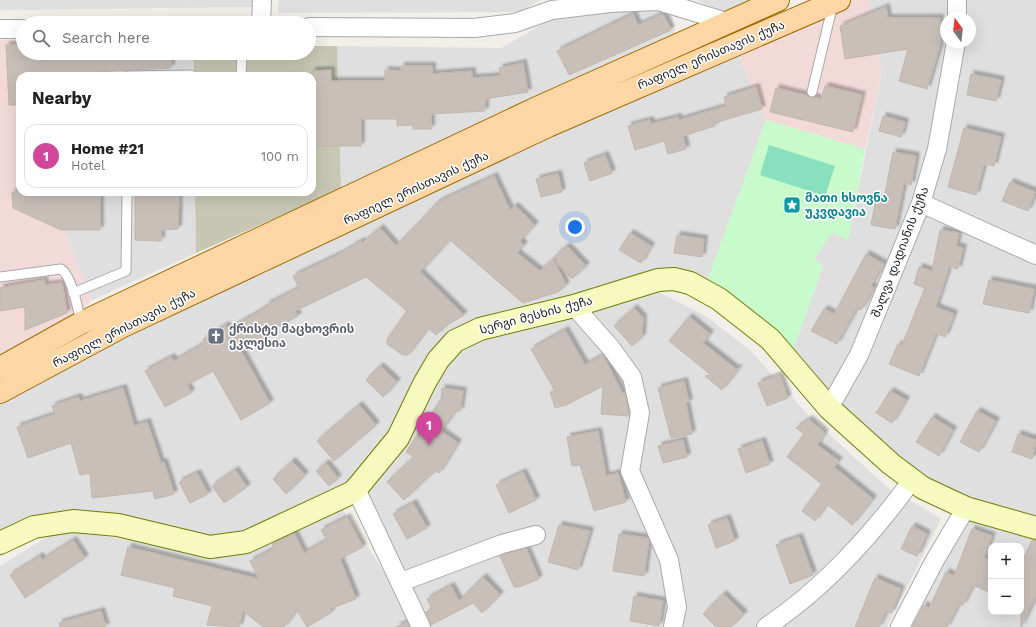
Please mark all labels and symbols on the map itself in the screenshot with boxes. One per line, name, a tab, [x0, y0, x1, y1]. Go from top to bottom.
north arrow	[940, 12, 976, 48]
street label: რაფიელ ერისთავის ქუჩა	[635, 18, 787, 93]
street label: რაფიელ ერისთავის ქუჩა	[341, 148, 491, 229]
street label: შალვა დადიანის ქუჩა	[869, 185, 932, 320]
place label: მათი ხსოვნა უკვდავია	[805, 191, 888, 220]
place icon: მათი ხსოვნა უკვდავია	[782, 195, 802, 215]
your location	[565, 217, 585, 237]
street label: რაფიელ ერისთავის ქუჩა	[50, 286, 198, 371]
street label: სერგი მესხის ქუჩა	[478, 293, 594, 337]
place label: ქრისტე მაცხოვრის ეკლესია	[229, 322, 355, 351]
church icon: ქრისტე მაცხოვრის ეკლესია	[206, 326, 226, 346]
pin: 1	[416, 412, 442, 445]

